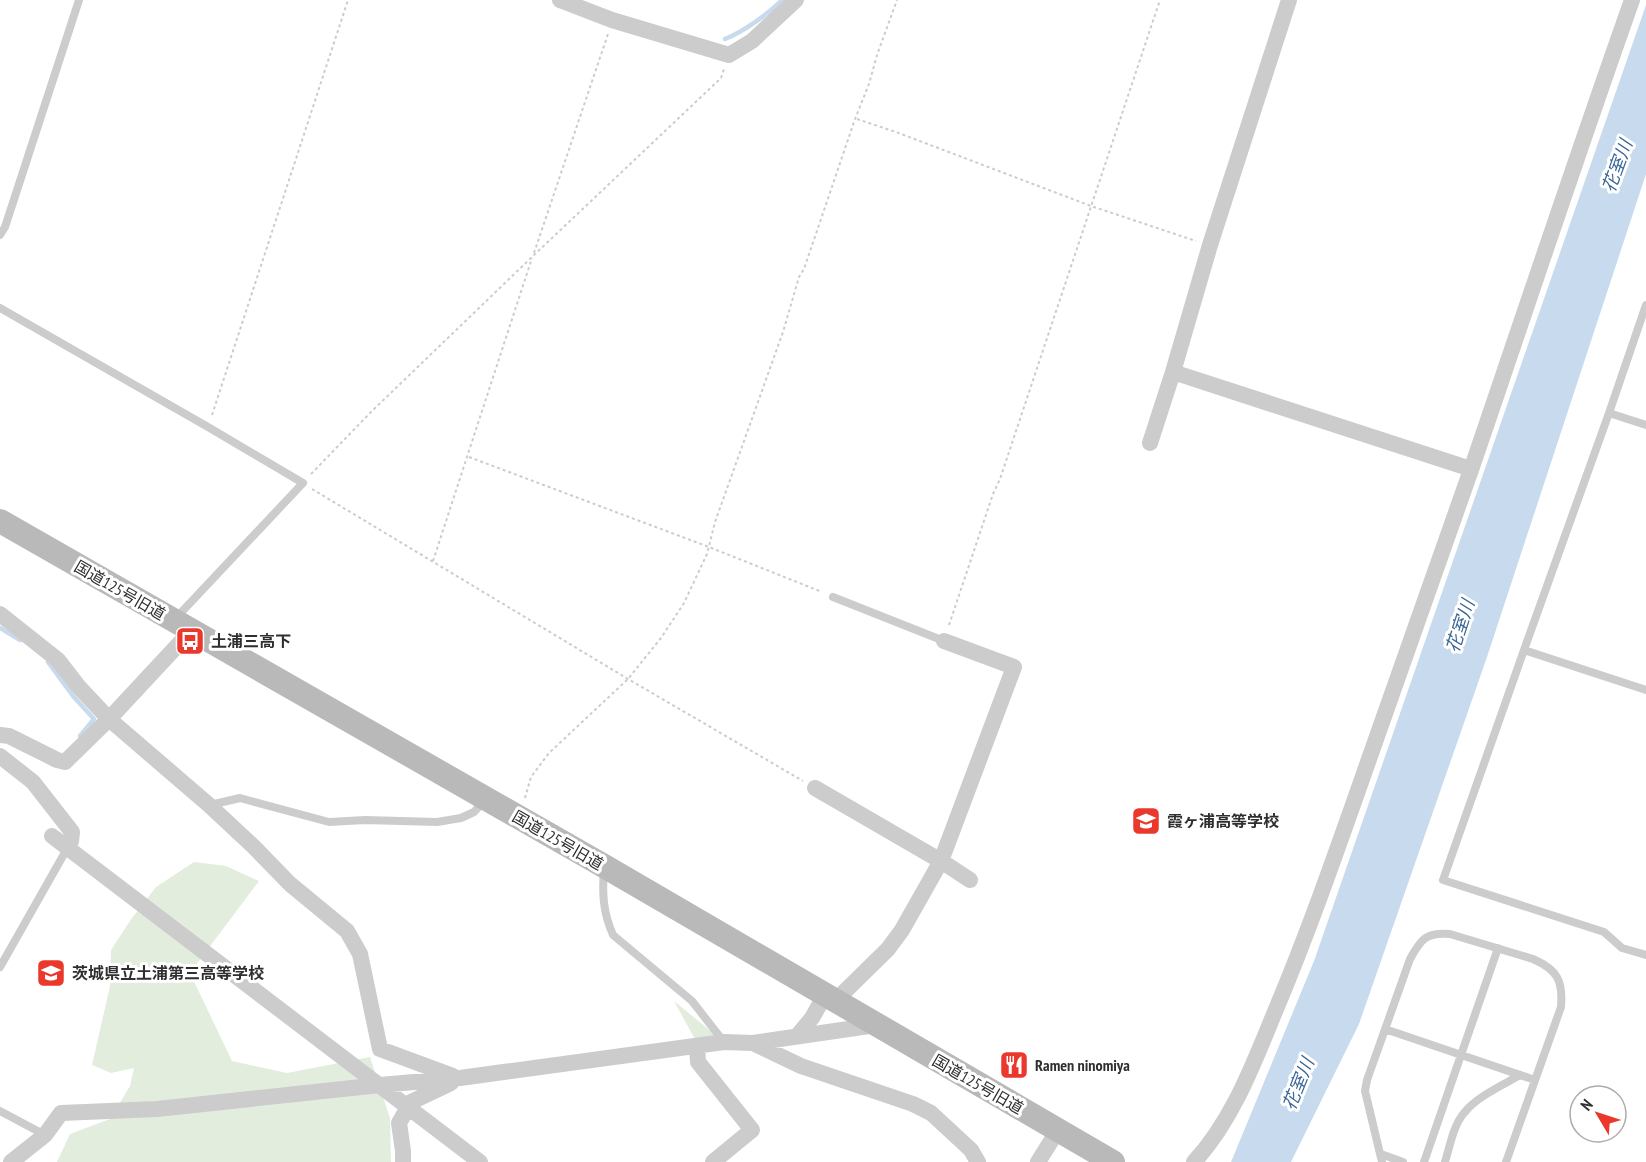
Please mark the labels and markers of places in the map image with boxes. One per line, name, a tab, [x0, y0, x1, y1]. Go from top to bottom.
bus stop icon: 土浦三高下	[174, 625, 206, 657]
place label: 土浦三高下	[211, 631, 291, 651]
school or university icon: 霞ヶ浦高等学校	[1130, 805, 1162, 837]
place label: 霞ヶ浦高等学校	[1167, 811, 1279, 831]
school or university icon: 茨城県立土浦第三高等学校	[35, 957, 67, 989]
place label: 茨城県立土浦第三高等学校	[72, 963, 264, 983]
restaurant icon: Ramen ninomiya	[998, 1049, 1030, 1081]
place label: Ramen ninomiya	[1035, 1055, 1130, 1075]

